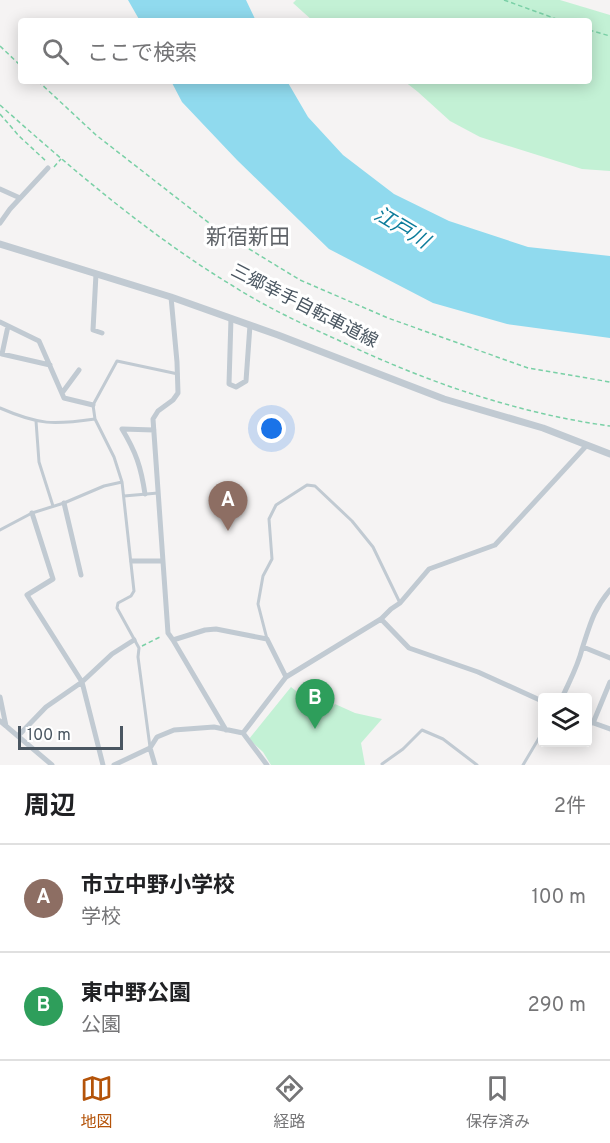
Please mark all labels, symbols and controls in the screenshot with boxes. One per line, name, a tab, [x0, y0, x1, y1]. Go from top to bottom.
search box	[18, 18, 592, 84]
icon: search	[39, 35, 72, 68]
text: ここで検索	[87, 41, 197, 68]
water label: 江戸川	[369, 202, 435, 257]
district label: 新宿新田	[206, 225, 290, 252]
street label: 三郷幸手自転車道線	[227, 260, 381, 354]
your location	[257, 414, 286, 443]
pin: A	[208, 482, 248, 531]
pin: B	[296, 680, 334, 729]
map controls	[538, 693, 592, 747]
button: layers	[538, 693, 592, 747]
scale bar	[18, 723, 123, 750]
text: 100 m	[27, 726, 71, 746]
text: 周辺	[24, 791, 76, 824]
text: 2件	[554, 794, 586, 820]
text: 市立中野小学校	[81, 873, 235, 900]
text: A	[36, 885, 51, 911]
text: 100 m	[531, 885, 586, 911]
text: 学校	[81, 905, 121, 931]
text: 東中野公園	[81, 981, 191, 1008]
text: B	[37, 993, 50, 1019]
text: 290 m	[528, 993, 586, 1019]
text: 公園	[81, 1013, 121, 1039]
tab: 地図	[80, 1072, 113, 1133]
tab: 経路	[273, 1072, 306, 1133]
tab: 保存済み	[466, 1072, 530, 1133]

